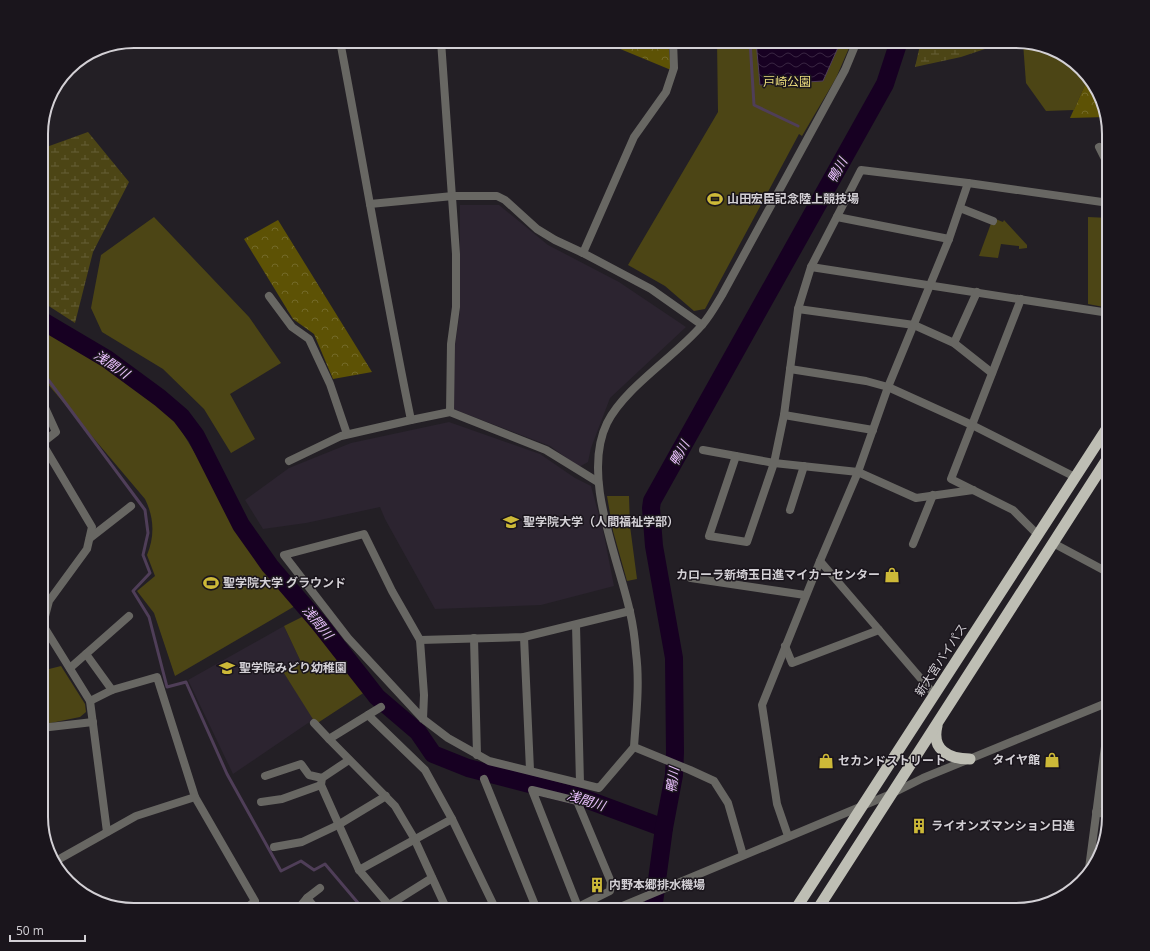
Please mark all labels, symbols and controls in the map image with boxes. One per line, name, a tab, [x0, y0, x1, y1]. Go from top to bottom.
park label: 戸崎公園	[763, 73, 811, 90]
water label: 鴨川	[823, 153, 852, 186]
sports icon: 山田宏臣記念陸上競技場	[706, 190, 724, 208]
place label: 山田宏臣記念陸上競技場	[727, 190, 859, 207]
water label: 浅間川	[91, 346, 135, 383]
water label: 鴨川	[665, 436, 694, 469]
school or university icon: 聖学院大学（人間福祉学部）	[502, 513, 520, 531]
place label: 聖学院大学（人間福祉学部）	[523, 513, 679, 530]
place label: カローラ新埼玉日進マイカーセンター	[676, 566, 880, 583]
shop icon: カローラ新埼玉日進マイカーセンター	[883, 566, 901, 584]
sports icon: 聖学院大学 グラウンド	[202, 574, 220, 592]
place label: 聖学院大学 グラウンド	[223, 574, 346, 591]
water label: 浅間川	[299, 601, 339, 644]
street label: 新大宮バイパス	[911, 620, 971, 699]
school or university icon: 聖学院みどり幼稚園	[218, 659, 236, 677]
place label: 聖学院みどり幼稚園	[239, 659, 347, 676]
place label: タイヤ館	[992, 751, 1040, 768]
shop icon: タイヤ館	[1043, 751, 1061, 769]
shop icon: セカンドストリート	[817, 752, 835, 770]
place label: セカンドストリート	[838, 752, 946, 769]
water label: 鴨川	[661, 764, 683, 794]
water label: 浅間川	[565, 785, 609, 815]
building icon: ライオンズマンション日進	[910, 817, 928, 835]
place label: ライオンズマンション日進	[931, 817, 1075, 834]
building icon: 内野本郷排水機場	[588, 876, 606, 894]
place label: 内野本郷排水機場	[609, 876, 705, 893]
scale bar	[10, 917, 85, 943]
text: 50 m	[16, 922, 44, 939]

